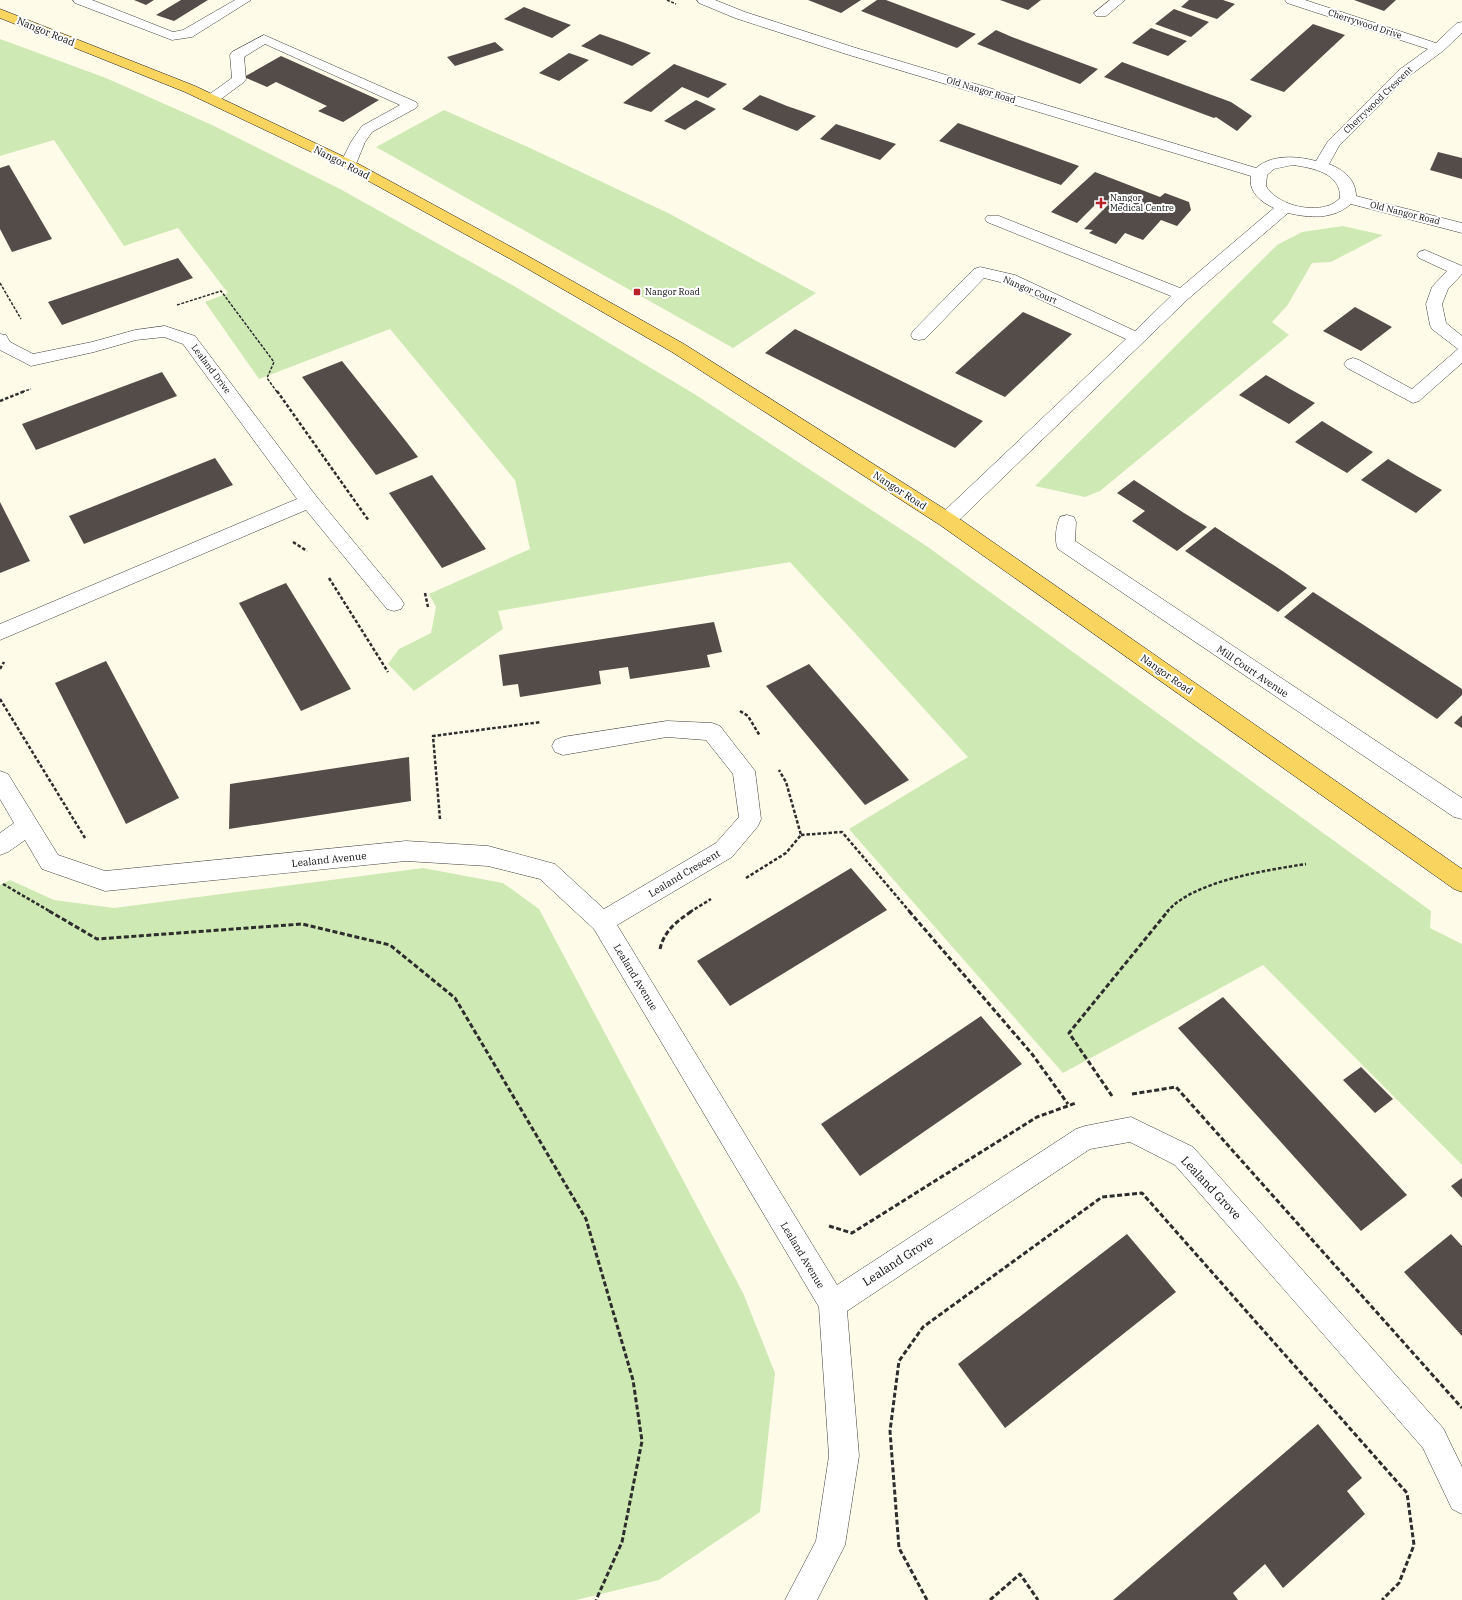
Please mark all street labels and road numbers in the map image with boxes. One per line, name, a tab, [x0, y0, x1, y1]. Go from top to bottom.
street label: Cherrywood Drive	[1327, 6, 1404, 41]
street label: Nangor Road	[15, 14, 77, 49]
street label: Cherrywood Crescent	[1341, 64, 1414, 135]
street label: Old Nangor Road	[945, 74, 1018, 105]
street label: Nangor Road	[312, 143, 372, 182]
street label: Old Nangor Road	[1369, 198, 1442, 227]
street label: Nangor Court	[1002, 273, 1059, 306]
street label: Lealand Drive	[189, 342, 234, 396]
street label: Nangor Road	[871, 468, 929, 513]
street label: Mill Court Avenue	[1214, 643, 1291, 700]
street label: Nangor Road	[1138, 652, 1196, 697]
street label: Lealand Crescent	[646, 847, 723, 900]
street label: Lealand Avenue	[291, 849, 367, 870]
street label: Lealand Avenue	[611, 942, 661, 1013]
street label: Lealand Grove	[1178, 1153, 1245, 1223]
street label: Lealand Avenue	[778, 1220, 828, 1291]
street label: Lealand Grove	[859, 1232, 936, 1289]

